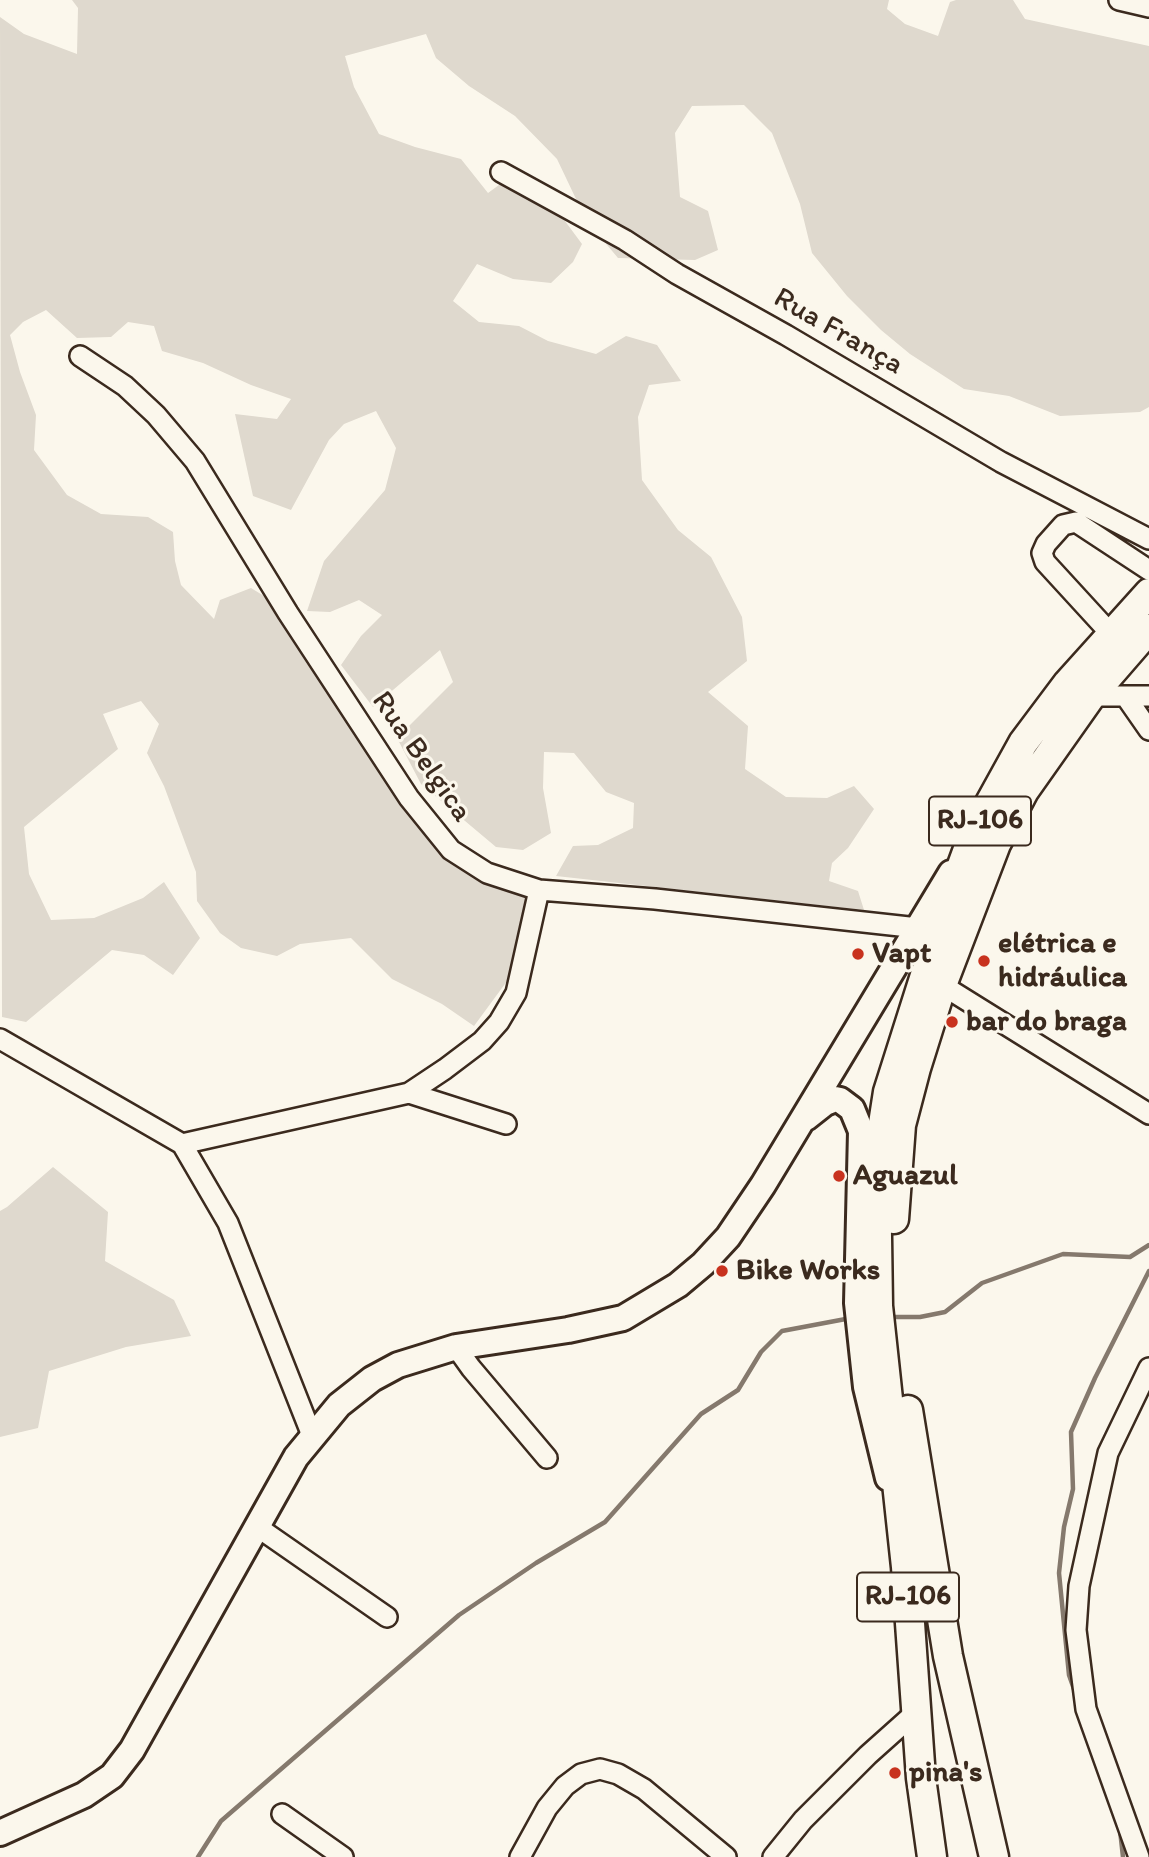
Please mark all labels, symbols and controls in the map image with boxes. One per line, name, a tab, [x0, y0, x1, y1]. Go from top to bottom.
street label: Rua França	[767, 280, 909, 384]
street label: Rua Belgica	[363, 685, 479, 829]
road number: RJ-106	[929, 796, 1031, 846]
place label: elétrica e hidráulica	[998, 926, 1127, 996]
place label: Vapt	[872, 936, 931, 972]
marker: Vapt	[850, 946, 866, 962]
marker: elétrica e hidráulica	[976, 953, 992, 969]
place label: bar do braga	[966, 1004, 1127, 1040]
marker: bar do braga	[944, 1014, 960, 1030]
place label: Aguazul	[853, 1158, 958, 1194]
marker: Aguazul	[831, 1168, 847, 1184]
place label: Bike Works	[736, 1253, 880, 1289]
marker: Bike Works	[714, 1263, 730, 1279]
road number: RJ-106	[857, 1572, 959, 1622]
place label: pina's	[909, 1755, 982, 1791]
marker: pina's	[887, 1765, 903, 1781]

